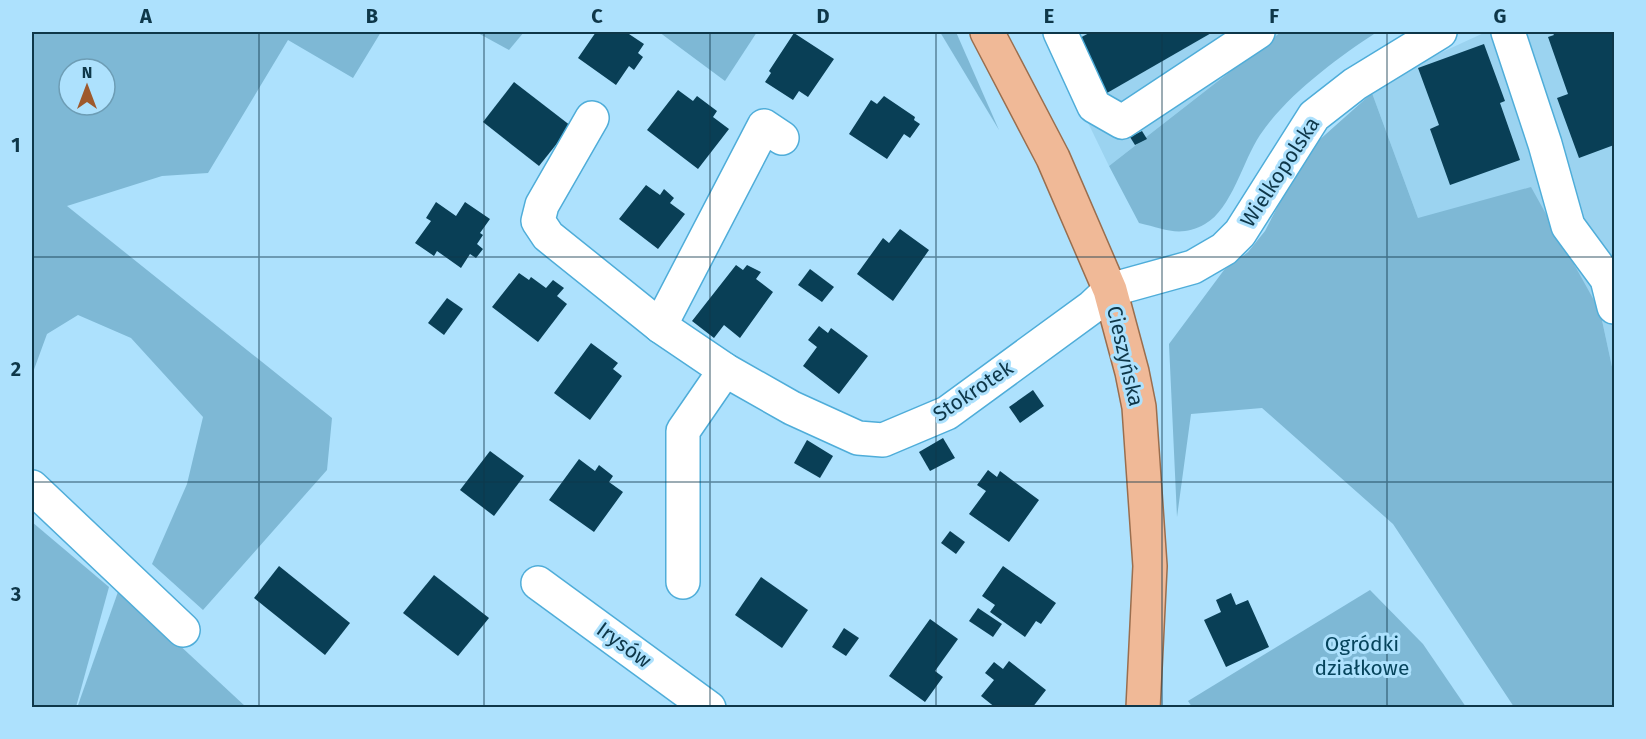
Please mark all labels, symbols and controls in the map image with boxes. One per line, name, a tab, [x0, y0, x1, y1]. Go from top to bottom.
text: A	[139, 4, 153, 28]
text: B	[366, 4, 378, 28]
text: C	[591, 4, 603, 28]
text: D	[816, 4, 830, 28]
text: E	[1044, 4, 1054, 28]
text: F	[1269, 4, 1279, 28]
text: G	[1494, 4, 1506, 28]
north arrow	[57, 57, 117, 117]
text: N	[82, 63, 92, 82]
street label: Wielkopolska	[1235, 112, 1325, 232]
text: 1	[11, 133, 21, 157]
street label: Cieszyńska	[1101, 303, 1149, 409]
street label: Stokrotek	[928, 355, 1018, 427]
text: 2	[11, 357, 21, 381]
text: 3	[10, 582, 21, 606]
street label: Irysów	[591, 616, 657, 674]
park label: Ogródki działkowe	[1315, 631, 1409, 681]

